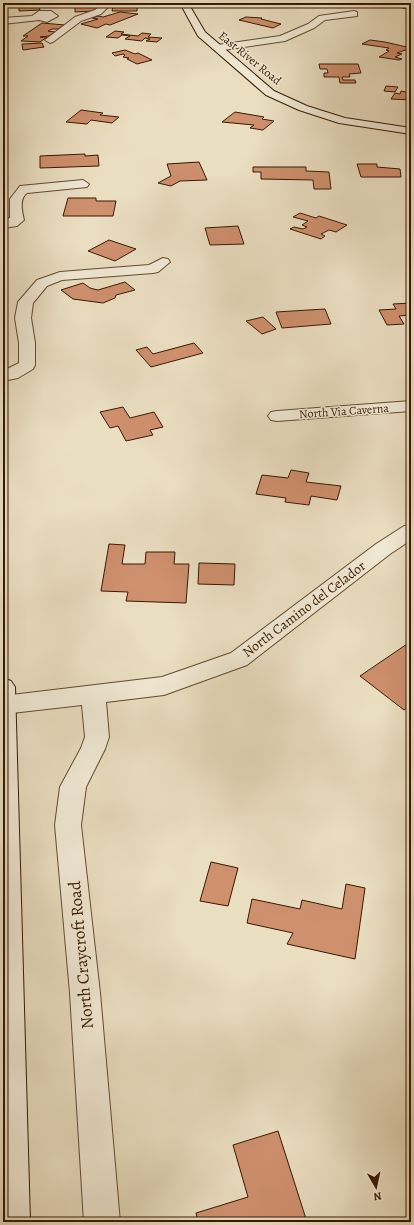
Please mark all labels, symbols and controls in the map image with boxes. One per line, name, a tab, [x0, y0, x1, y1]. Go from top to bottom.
street label: East River Road	[215, 28, 285, 89]
street label: North Via Caverna	[299, 400, 390, 422]
street label: North Camino del Celador	[238, 556, 370, 662]
street label: North Craycroft Road	[63, 879, 99, 1030]
north arrow	[356, 1167, 396, 1207]
text: N	[372, 1188, 383, 1204]

